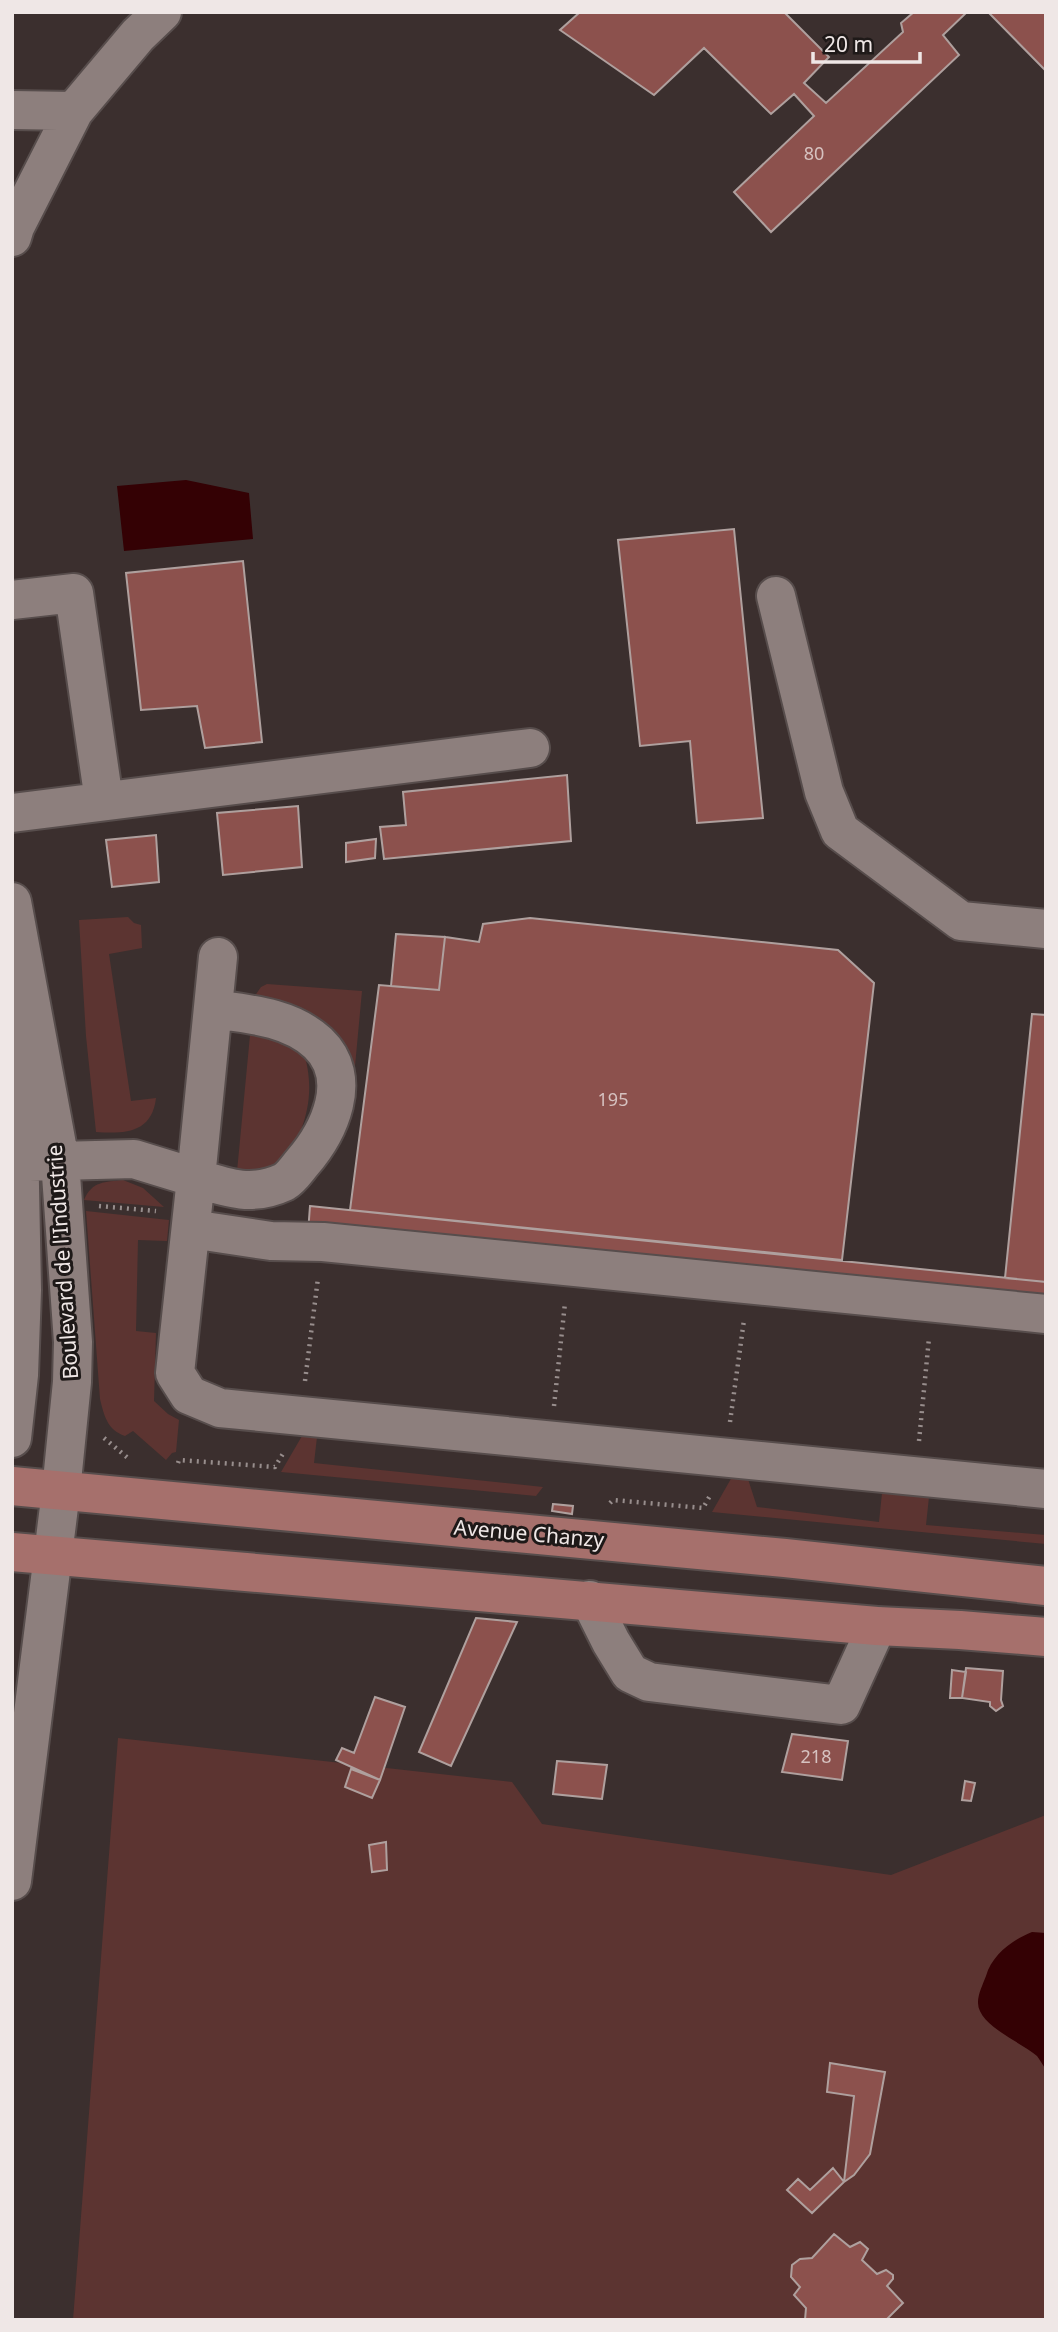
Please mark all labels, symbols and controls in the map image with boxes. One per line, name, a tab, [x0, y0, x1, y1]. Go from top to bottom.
scale bar	[813, 21, 920, 65]
text: 20 m	[824, 30, 873, 58]
house number: 80	[804, 141, 824, 165]
house number: 195	[598, 1087, 628, 1111]
street label: Boulevard de l'Industrie	[40, 1144, 84, 1380]
street label: Avenue Chanzy	[453, 1512, 606, 1554]
house number: 218	[801, 1744, 831, 1768]

